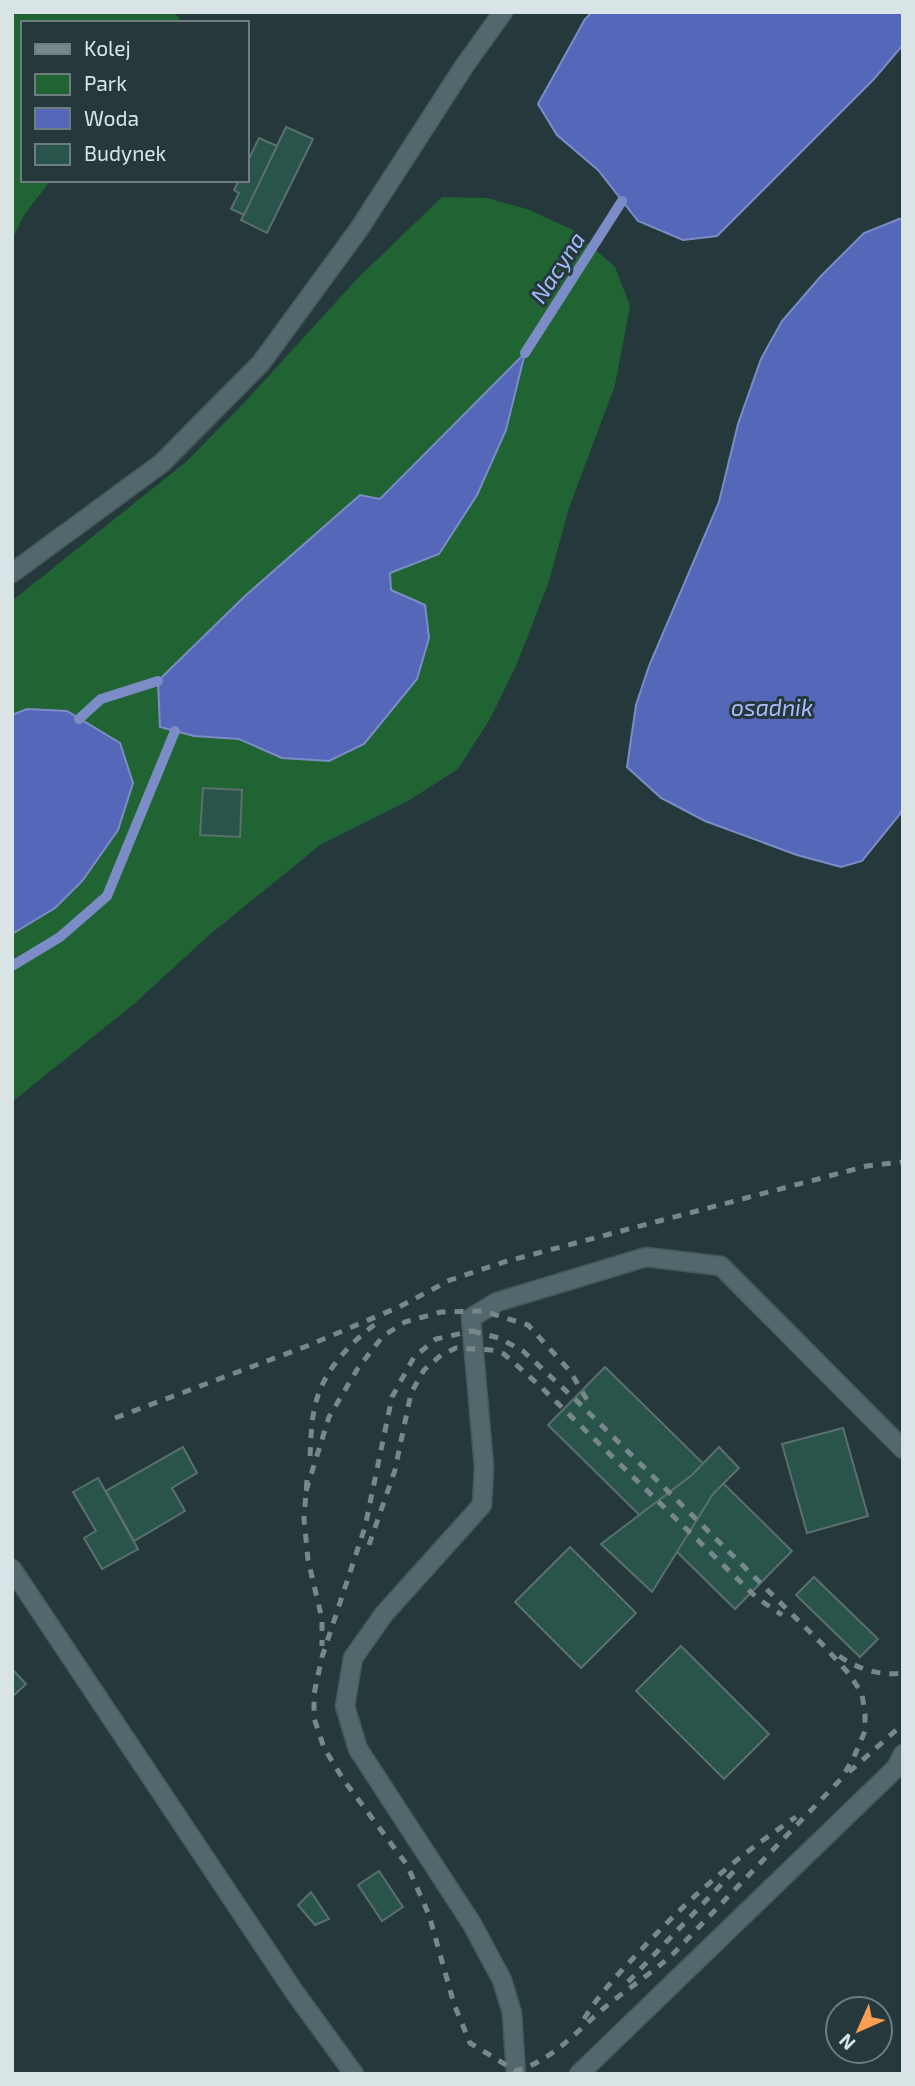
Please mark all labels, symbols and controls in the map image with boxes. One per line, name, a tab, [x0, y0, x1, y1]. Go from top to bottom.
legend	[21, 21, 248, 182]
text: Kolej	[84, 35, 131, 61]
text: Park	[84, 70, 127, 95]
text: Woda	[84, 105, 139, 130]
text: Budynek	[84, 140, 167, 165]
water label: Nacyna	[524, 226, 590, 308]
water label: osadnik	[731, 693, 813, 721]
north arrow	[824, 1995, 894, 2065]
text: N	[834, 2029, 860, 2055]

